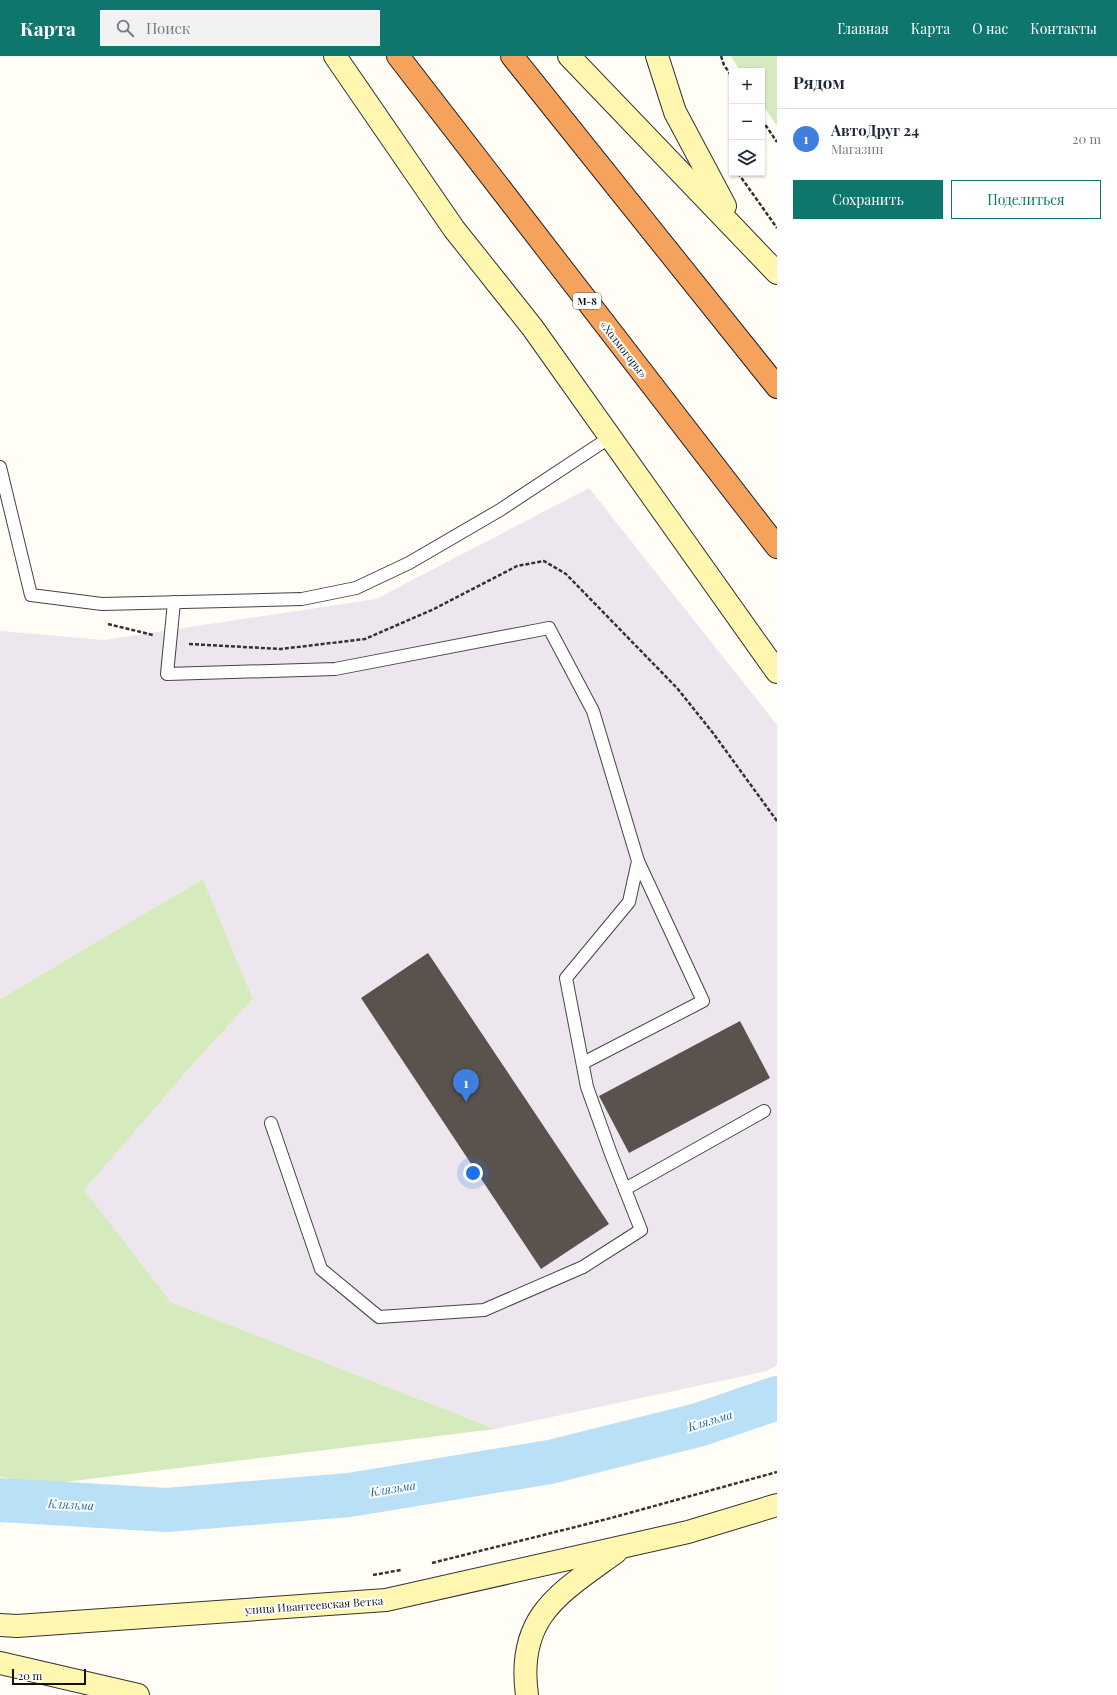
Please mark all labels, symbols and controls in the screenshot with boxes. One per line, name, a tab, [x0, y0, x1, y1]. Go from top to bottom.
search box	[100, 10, 380, 46]
text: Карта	[20, 15, 76, 41]
icon: search	[114, 17, 136, 39]
text: Поиск	[146, 18, 190, 38]
text: Главная	[837, 19, 889, 38]
text: Карта	[911, 19, 950, 38]
text: О нас	[972, 19, 1008, 38]
text: Контакты	[1030, 19, 1097, 38]
map controls	[729, 68, 765, 176]
button: +	[729, 68, 765, 104]
text: Рядом	[793, 71, 845, 93]
button: −	[729, 104, 765, 140]
text: АвтоДруг 24	[831, 120, 919, 140]
text: 1	[804, 130, 808, 147]
text: 20 m	[1072, 130, 1101, 147]
button: layers	[729, 140, 765, 176]
text: Магазин	[831, 140, 883, 157]
button: Сохранить	[793, 180, 943, 219]
button: Поделиться	[951, 180, 1101, 219]
road number: М-8	[573, 293, 601, 309]
street label: «Холмогоры»	[597, 317, 651, 381]
pin: 1	[453, 1069, 479, 1102]
your location	[463, 1163, 483, 1183]
water label: Клязьма	[685, 1406, 734, 1435]
water label: Клязьма	[368, 1476, 417, 1500]
water label: Клязьма	[47, 1495, 94, 1513]
street label: улица Ивантеевская Ветка	[243, 1593, 384, 1617]
scale bar	[12, 1667, 86, 1686]
text: 20 m	[18, 1668, 42, 1683]

